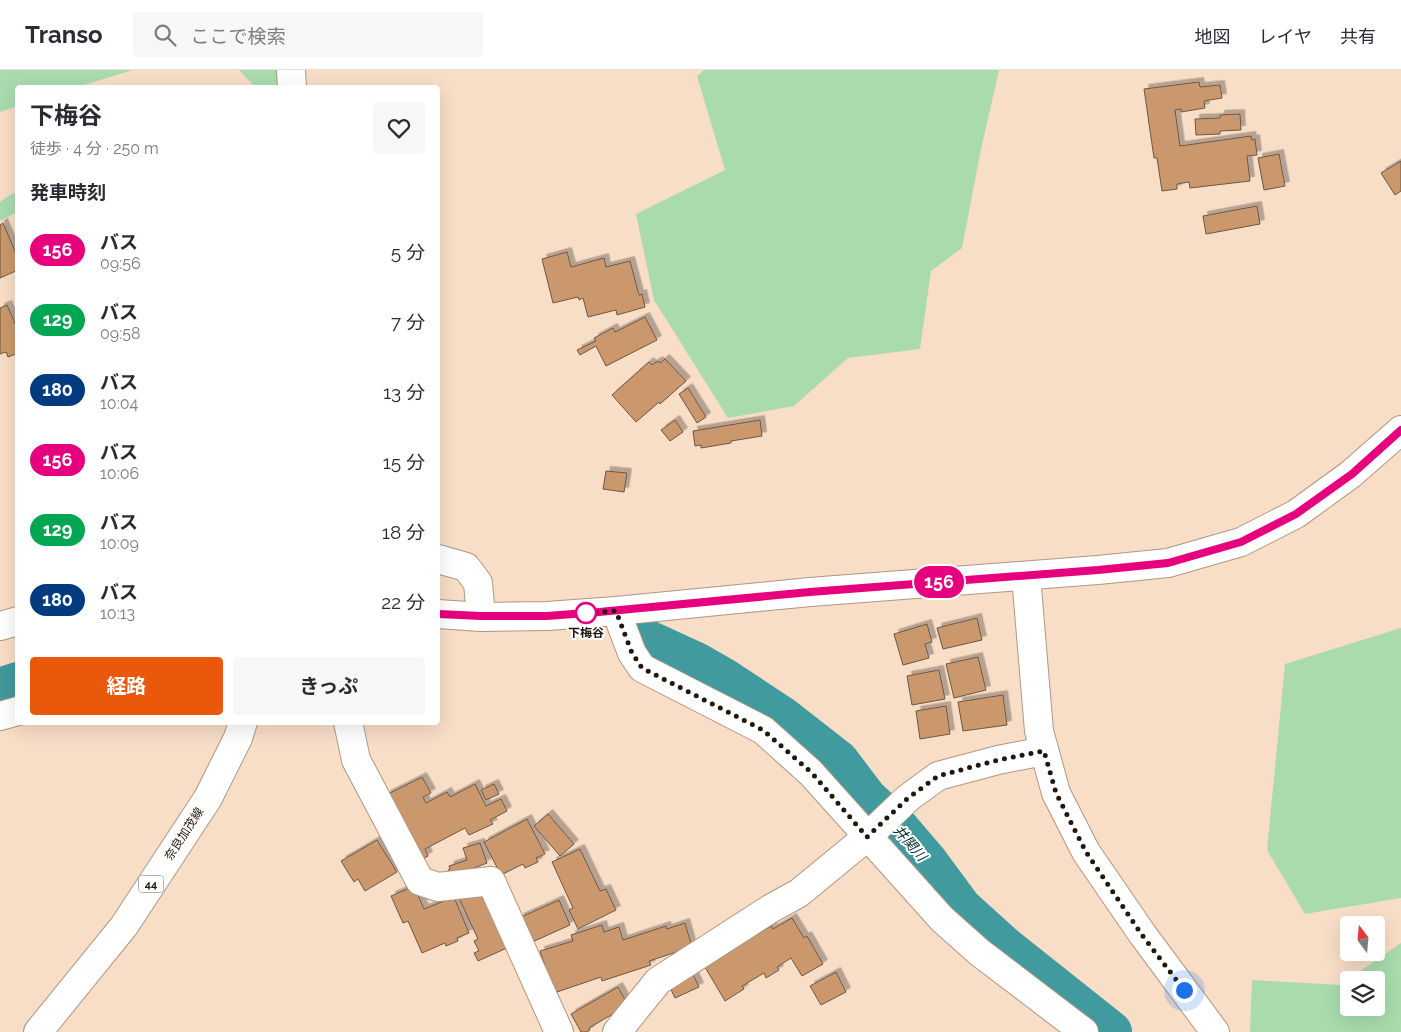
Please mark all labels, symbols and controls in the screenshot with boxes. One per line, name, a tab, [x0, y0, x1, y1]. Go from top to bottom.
search box	[133, 12, 483, 57]
text: Transo	[25, 20, 103, 49]
icon: search	[151, 21, 179, 49]
text: ここで検索	[191, 25, 286, 47]
text: 地図	[1195, 26, 1231, 47]
text: レイヤ	[1259, 26, 1312, 47]
text: 共有	[1340, 26, 1376, 47]
text: 下梅谷	[30, 101, 102, 130]
button: heart	[373, 102, 425, 154]
text: 徒歩 · 4 分 · 250 m	[30, 139, 159, 158]
text: 発車時刻	[30, 181, 106, 203]
text: バス	[100, 231, 138, 253]
text: 156	[43, 239, 72, 260]
text: 5 分	[391, 241, 425, 263]
text: 09:56	[100, 254, 141, 273]
text: バス	[100, 301, 138, 323]
text: 129	[43, 309, 72, 330]
text: 7 分	[391, 311, 425, 333]
text: 09:58	[100, 324, 140, 343]
text: バス	[100, 371, 138, 393]
text: 180	[42, 379, 73, 400]
text: 13 分	[383, 381, 425, 403]
text: 10:04	[100, 394, 138, 413]
text: バス	[100, 441, 138, 463]
text: 156	[43, 449, 72, 470]
text: 15 分	[383, 451, 425, 473]
text: 10:06	[100, 464, 139, 483]
text: バス	[100, 511, 138, 533]
text: 129	[43, 519, 72, 540]
text: 18 分	[382, 521, 425, 543]
text: 10:09	[100, 534, 139, 553]
line badge: 156	[910, 566, 968, 598]
text: 156	[924, 571, 954, 592]
text: バス	[100, 581, 138, 603]
text: 180	[42, 589, 73, 610]
text: 22 分	[381, 591, 425, 613]
marker: 下梅谷	[575, 602, 597, 624]
text: 10:13	[100, 604, 135, 623]
place label: 下梅谷	[568, 626, 604, 640]
button: 経路	[30, 657, 223, 715]
button: きっぷ	[233, 657, 425, 715]
street label: 奈良加茂線	[162, 805, 206, 863]
water label: 井関川	[890, 822, 931, 866]
road number: 44	[138, 876, 164, 892]
north arrow	[1340, 916, 1385, 961]
map controls	[1340, 916, 1385, 1016]
button: layers	[1340, 971, 1385, 1016]
your location	[1172, 978, 1197, 1003]

